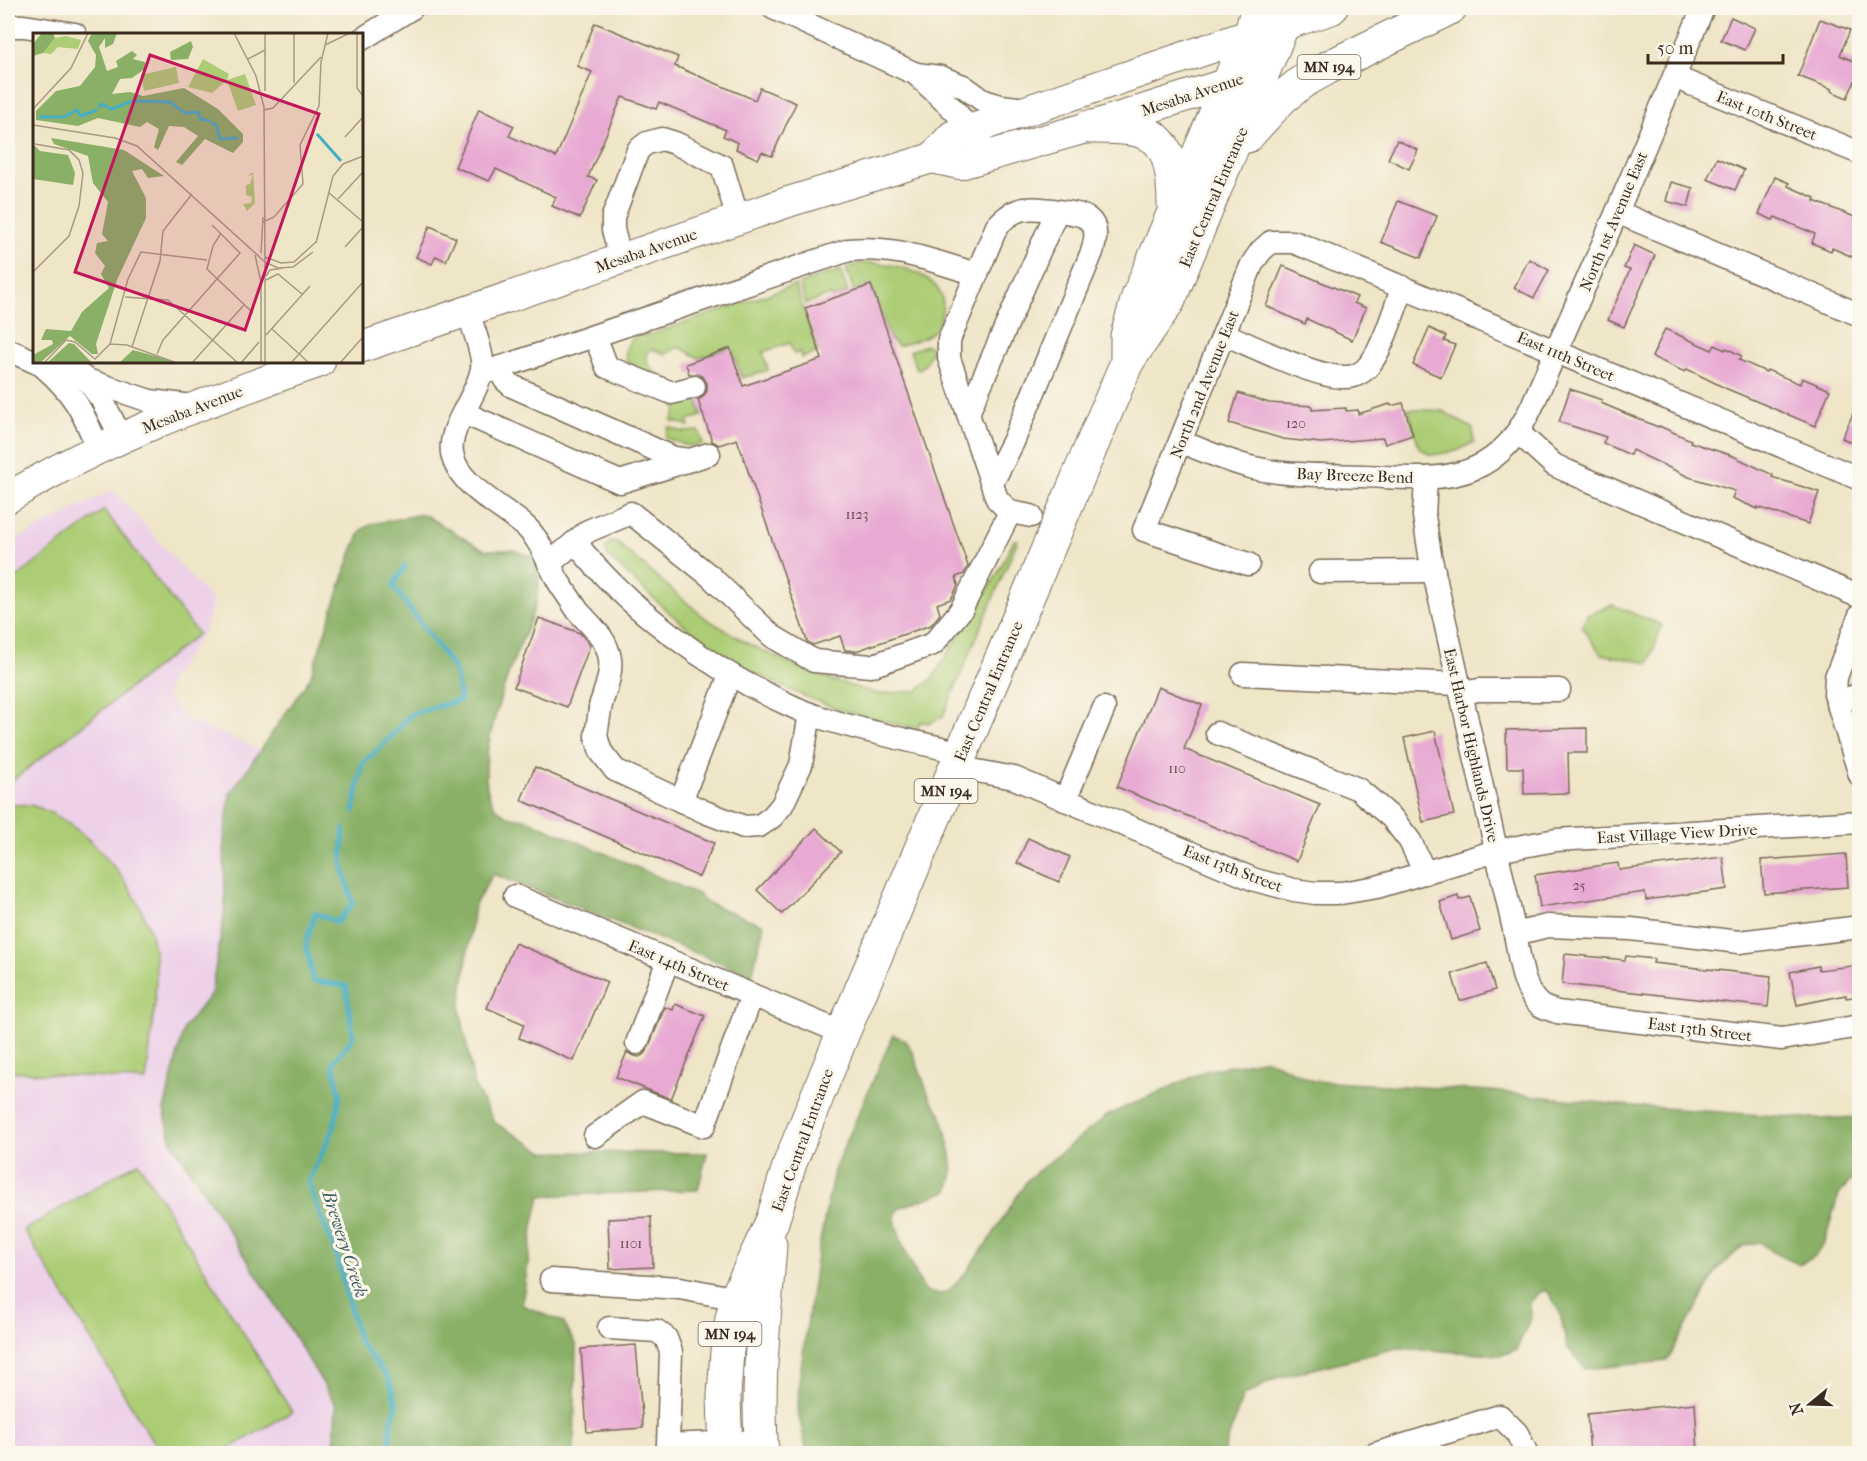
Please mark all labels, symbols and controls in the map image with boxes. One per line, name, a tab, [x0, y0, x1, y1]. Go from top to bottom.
scale bar	[1648, 27, 1783, 65]
inset map	[33, 33, 363, 363]
text: 50 m	[1657, 38, 1694, 59]
road number: MN 194	[1298, 55, 1360, 79]
street label: Mesaba Avenue	[1139, 69, 1246, 120]
street label: East 10th Street	[1714, 87, 1820, 144]
street label: East Central Entrance	[1175, 124, 1252, 270]
street label: North 1st Avenue East	[1576, 148, 1652, 294]
street label: Mesaba Avenue	[593, 224, 700, 277]
street label: North 2nd Avenue East	[1166, 307, 1243, 461]
street label: East 11th Street	[1514, 327, 1618, 386]
street label: Mesaba Avenue	[139, 381, 245, 437]
house number: 120	[1286, 415, 1306, 432]
street label: Bay Breeze Bend	[1296, 464, 1414, 487]
house number: 1123	[846, 506, 868, 523]
street label: East Central Entrance	[950, 618, 1027, 764]
street label: East Harbor Highlands Drive	[1440, 646, 1503, 844]
house number: 110	[1168, 760, 1186, 777]
road number: MN 194	[914, 779, 978, 803]
street label: East Village View Drive	[1596, 820, 1758, 847]
street label: East 13th Street	[1180, 841, 1285, 896]
house number: 25	[1572, 877, 1586, 894]
street label: East 14th Street	[626, 936, 732, 995]
street label: East 13th Street	[1647, 1014, 1753, 1045]
street label: East Central Entrance	[768, 1066, 837, 1214]
water label: Brewery Creek	[317, 1187, 372, 1300]
house number: 1101	[620, 1235, 642, 1252]
road number: MN 194	[698, 1322, 762, 1346]
north arrow	[1780, 1374, 1840, 1434]
text: N	[1785, 1399, 1807, 1418]

